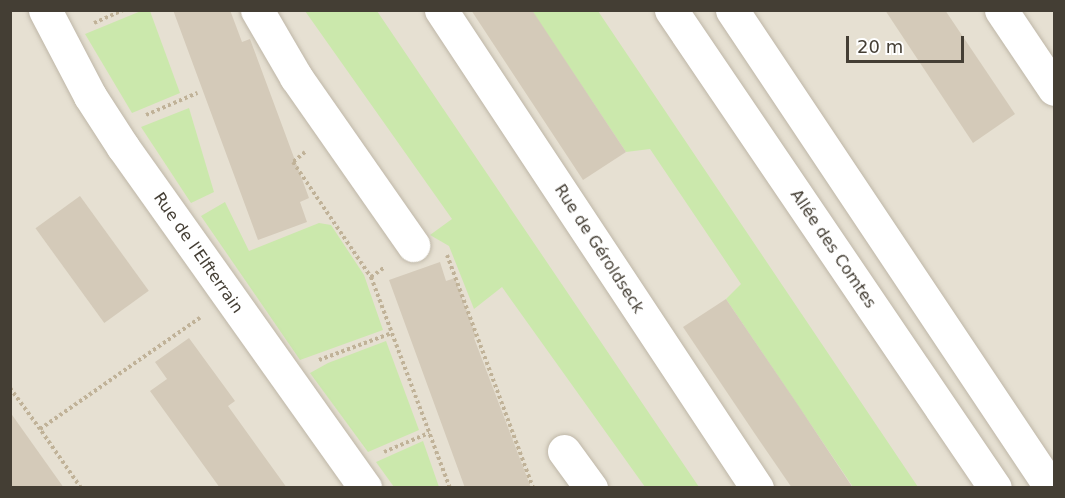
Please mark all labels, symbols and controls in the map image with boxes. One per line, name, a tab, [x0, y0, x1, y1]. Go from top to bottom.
scale bar	[849, 24, 968, 62]
text: 20 m	[857, 36, 903, 57]
street label: Rue de Géroldseck	[550, 181, 648, 317]
street label: Allée des Comtes	[786, 186, 880, 312]
street label: Rue de l'Elfterrain	[149, 189, 247, 317]

